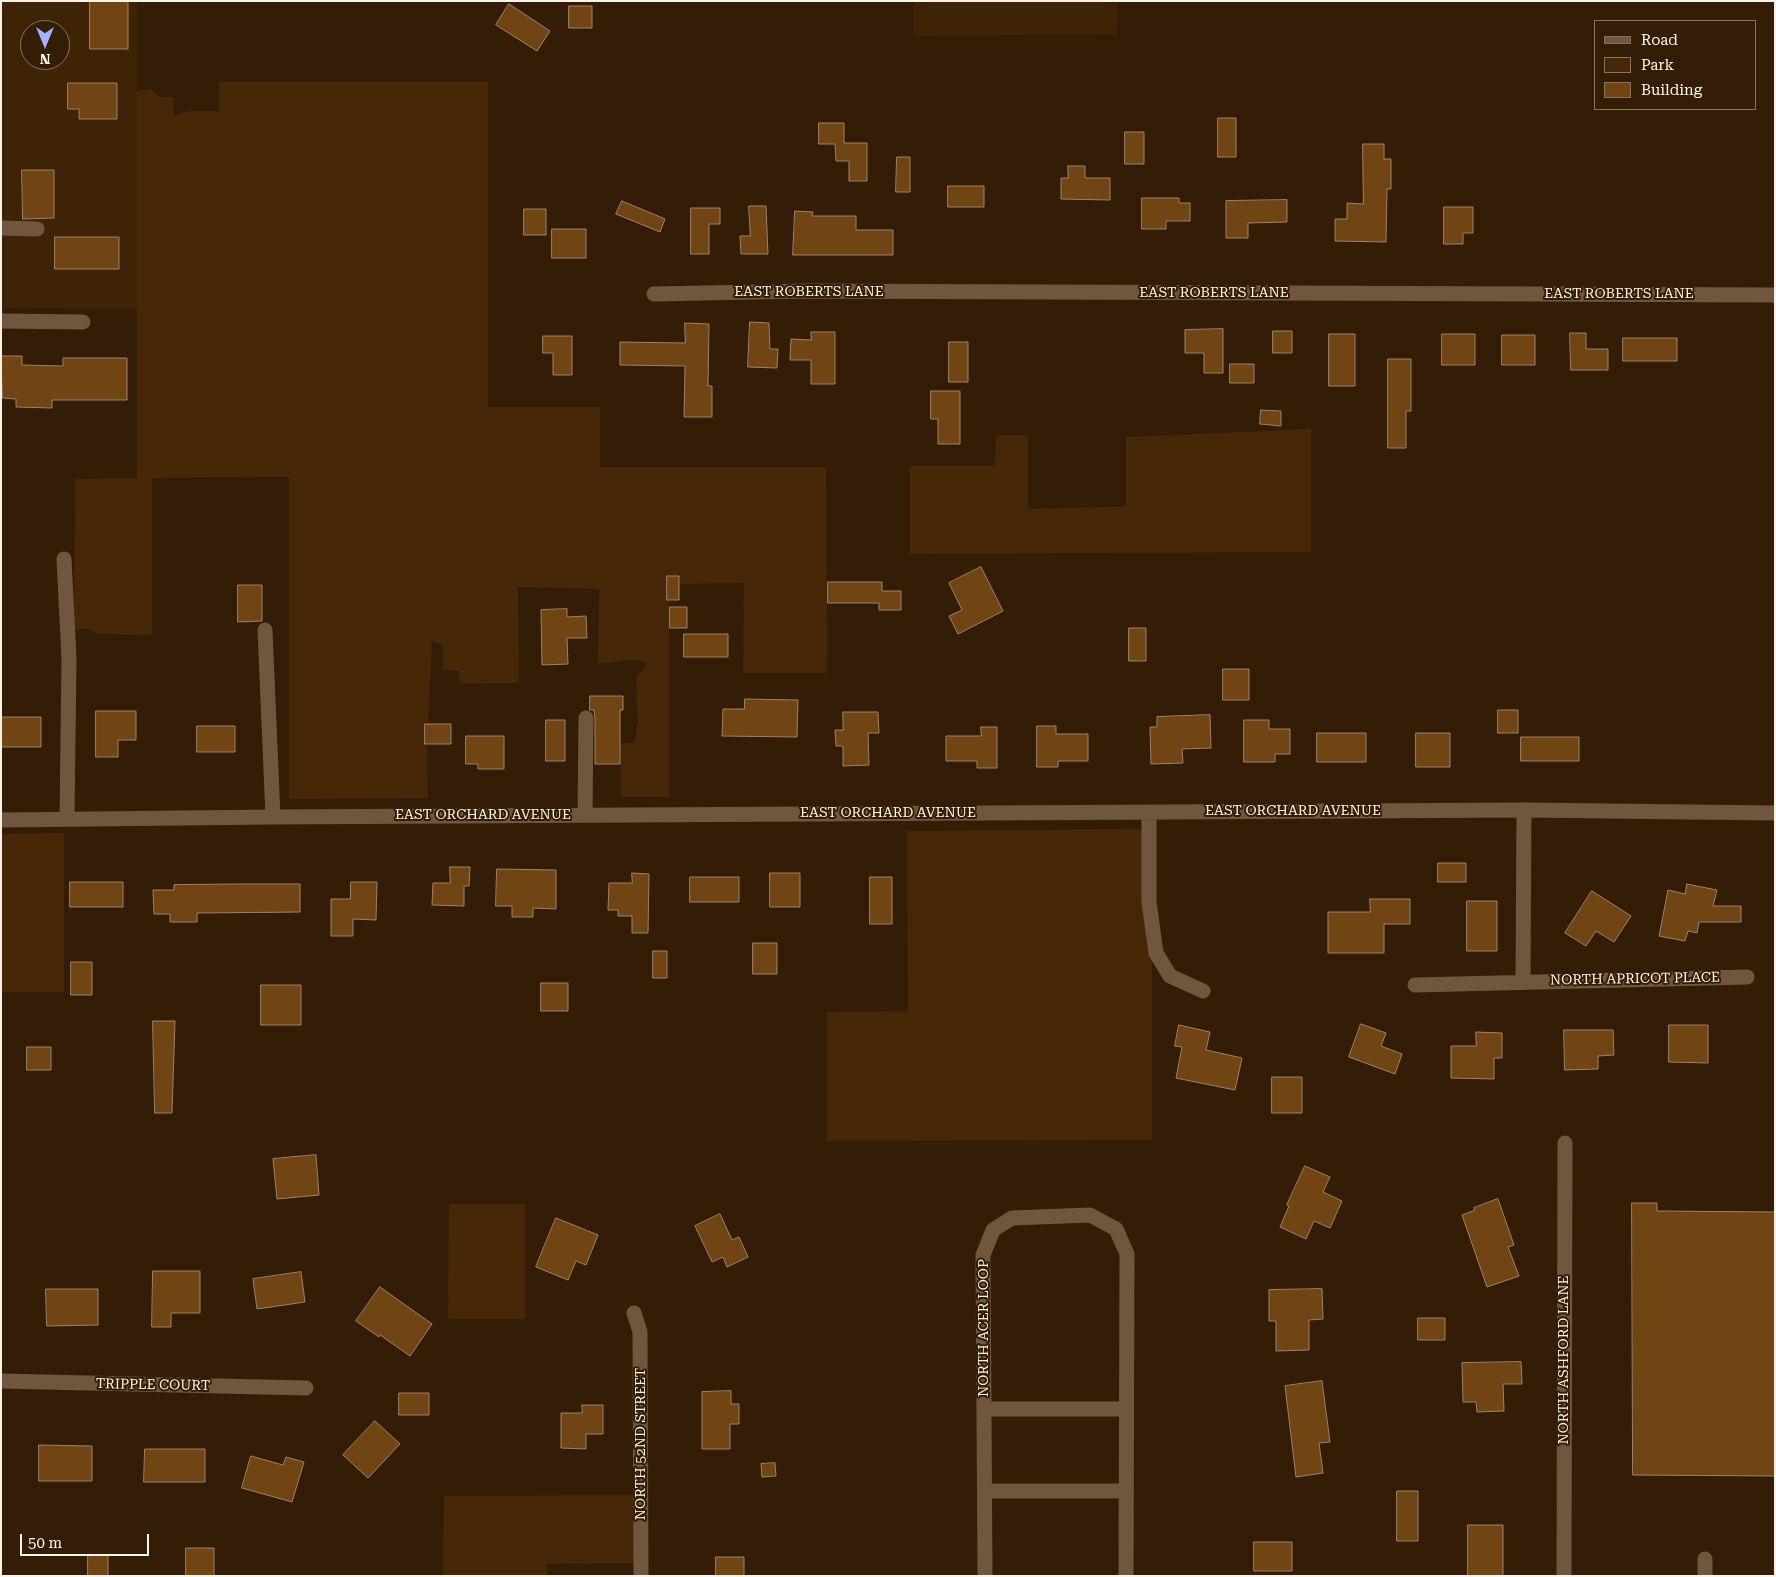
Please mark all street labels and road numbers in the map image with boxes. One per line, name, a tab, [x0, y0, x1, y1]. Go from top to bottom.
street label: EAST ROBERTS LANE	[734, 284, 884, 300]
street label: EAST ROBERTS LANE	[1139, 285, 1289, 301]
street label: EAST ROBERTS LANE	[1544, 286, 1694, 302]
street label: EAST ORCHARD AVENUE	[1205, 803, 1381, 819]
street label: EAST ORCHARD AVENUE	[800, 805, 976, 821]
street label: EAST ORCHARD AVENUE	[395, 807, 571, 823]
street label: NORTH APRICOT PLACE	[1550, 969, 1720, 989]
street label: NORTH ACER LOOP	[976, 1259, 992, 1397]
street label: NORTH ASHFORD LANE	[1556, 1275, 1572, 1445]
street label: NORTH 52ND STREET	[633, 1368, 649, 1520]
street label: TRIPPLE COURT	[96, 1376, 210, 1394]

